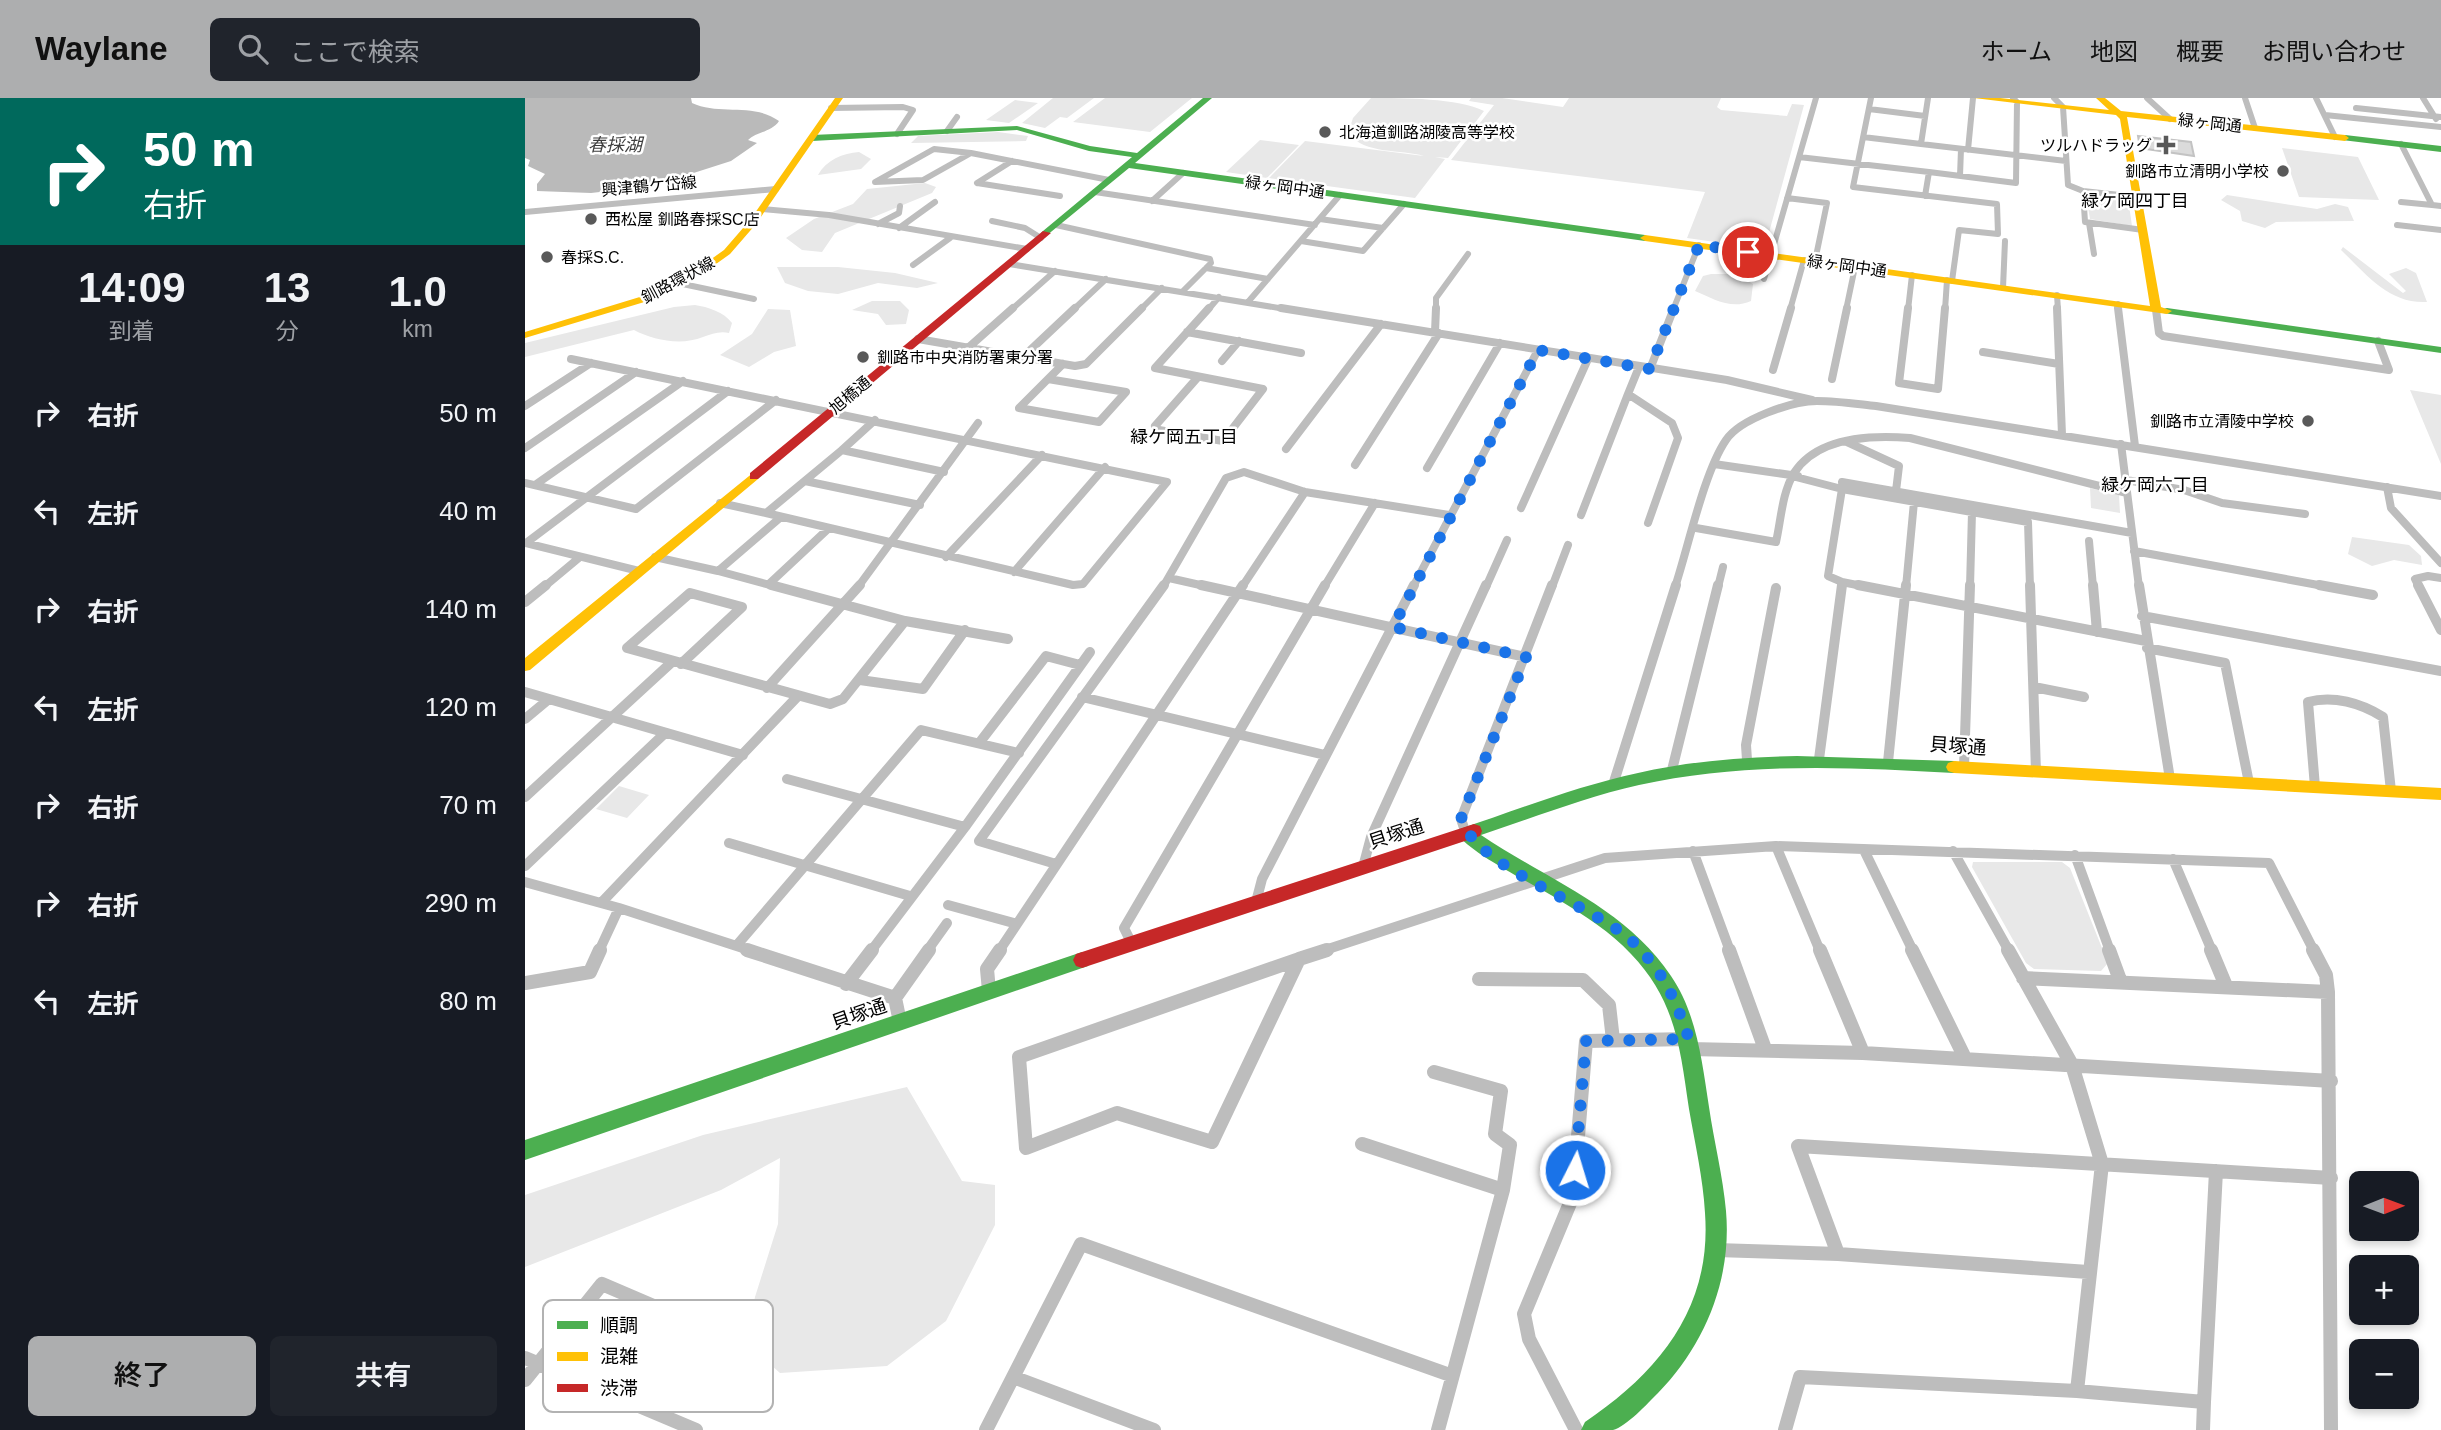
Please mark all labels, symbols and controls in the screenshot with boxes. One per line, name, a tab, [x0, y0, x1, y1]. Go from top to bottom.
search box	[210, 18, 700, 81]
text: Waylane	[35, 30, 168, 67]
icon: search	[234, 30, 272, 68]
text: ここで検索	[290, 37, 420, 67]
text: ホーム	[1981, 38, 2052, 65]
text: 地図	[2090, 38, 2138, 65]
text: 概要	[2176, 38, 2224, 65]
text: お問い合わせ	[2262, 38, 2406, 65]
street label: 緑ヶ岡通	[2177, 111, 2243, 135]
text: 50 m	[143, 122, 255, 176]
marker: 北海道釧路湖陵高等学校	[1317, 124, 1333, 140]
place label: 北海道釧路湖陵高等学校	[1339, 124, 1515, 141]
icon: right	[28, 126, 119, 217]
water label: 春採湖	[588, 135, 645, 155]
place label: ツルハドラッグ	[2040, 137, 2152, 154]
marker: ツルハドラッグ	[2158, 137, 2174, 153]
place label: 釧路市立清明小学校	[2125, 163, 2269, 180]
marker: 釧路市立清明小学校	[2275, 163, 2291, 179]
street label: 興津鶴ケ岱線	[600, 173, 698, 199]
street label: 緑ヶ岡中通	[1244, 173, 1326, 201]
text: 右折	[143, 187, 207, 223]
district label: 緑ケ岡四丁目	[2081, 191, 2189, 211]
marker: 西松屋 釧路春採SC店	[583, 211, 599, 227]
place label: 西松屋 釧路春採SC店	[605, 211, 760, 228]
pin	[1718, 222, 1778, 282]
icon: arrive	[1729, 233, 1767, 271]
marker: 春採S.C.	[539, 249, 555, 265]
place label: 春採S.C.	[561, 249, 624, 266]
street label: 緑ヶ岡中通	[1806, 252, 1888, 280]
street label: 釧路環状線	[639, 254, 717, 306]
text: 14:09	[78, 264, 186, 311]
text: 13	[264, 264, 310, 311]
text: 1.0	[388, 268, 447, 315]
text: km	[402, 316, 433, 342]
text: 到着	[109, 318, 155, 344]
text: 分	[276, 318, 299, 344]
marker: 釧路市中央消防署東分署	[855, 349, 871, 365]
place label: 釧路市中央消防署東分署	[877, 349, 1053, 366]
street label: 旭橋通	[826, 373, 874, 417]
icon: right	[28, 394, 66, 432]
text: 50 m	[439, 398, 497, 428]
text: 右折	[87, 401, 139, 431]
place label: 釧路市立清陵中学校	[2150, 413, 2294, 430]
marker: 釧路市立清陵中学校	[2300, 413, 2316, 429]
district label: 緑ケ岡五丁目	[1130, 427, 1238, 447]
district label: 緑ケ岡六丁目	[2101, 475, 2209, 495]
icon: left	[28, 492, 66, 530]
text: 40 m	[439, 496, 497, 526]
text: 左折	[87, 499, 139, 529]
icon: right	[28, 590, 66, 628]
text: 140 m	[425, 594, 497, 624]
text: 右折	[87, 597, 139, 627]
icon: left	[28, 688, 66, 726]
text: 120 m	[425, 692, 497, 722]
text: 左折	[87, 695, 139, 725]
street label: 貝塚通	[1929, 734, 1987, 758]
icon: right	[28, 786, 66, 824]
text: 70 m	[439, 790, 497, 820]
text: 右折	[87, 793, 139, 823]
street label: 貝塚通	[1366, 815, 1426, 853]
icon: right	[28, 884, 66, 922]
text: 290 m	[425, 888, 497, 918]
text: 右折	[87, 891, 139, 921]
icon: left	[28, 982, 66, 1020]
text: 80 m	[439, 986, 497, 1016]
text: 左折	[87, 989, 139, 1019]
street label: 貝塚通	[829, 995, 889, 1033]
position arrow	[1538, 1133, 1612, 1207]
north arrow	[2349, 1171, 2419, 1241]
map controls	[2349, 1171, 2419, 1409]
button: +	[2349, 1255, 2419, 1325]
legend	[543, 1300, 773, 1412]
text: 順調	[600, 1315, 638, 1336]
button: 終了	[28, 1336, 256, 1416]
button: 共有	[270, 1336, 497, 1416]
button: −	[2349, 1339, 2419, 1409]
text: 混雑	[600, 1346, 638, 1367]
text: 渋滞	[600, 1378, 638, 1399]

